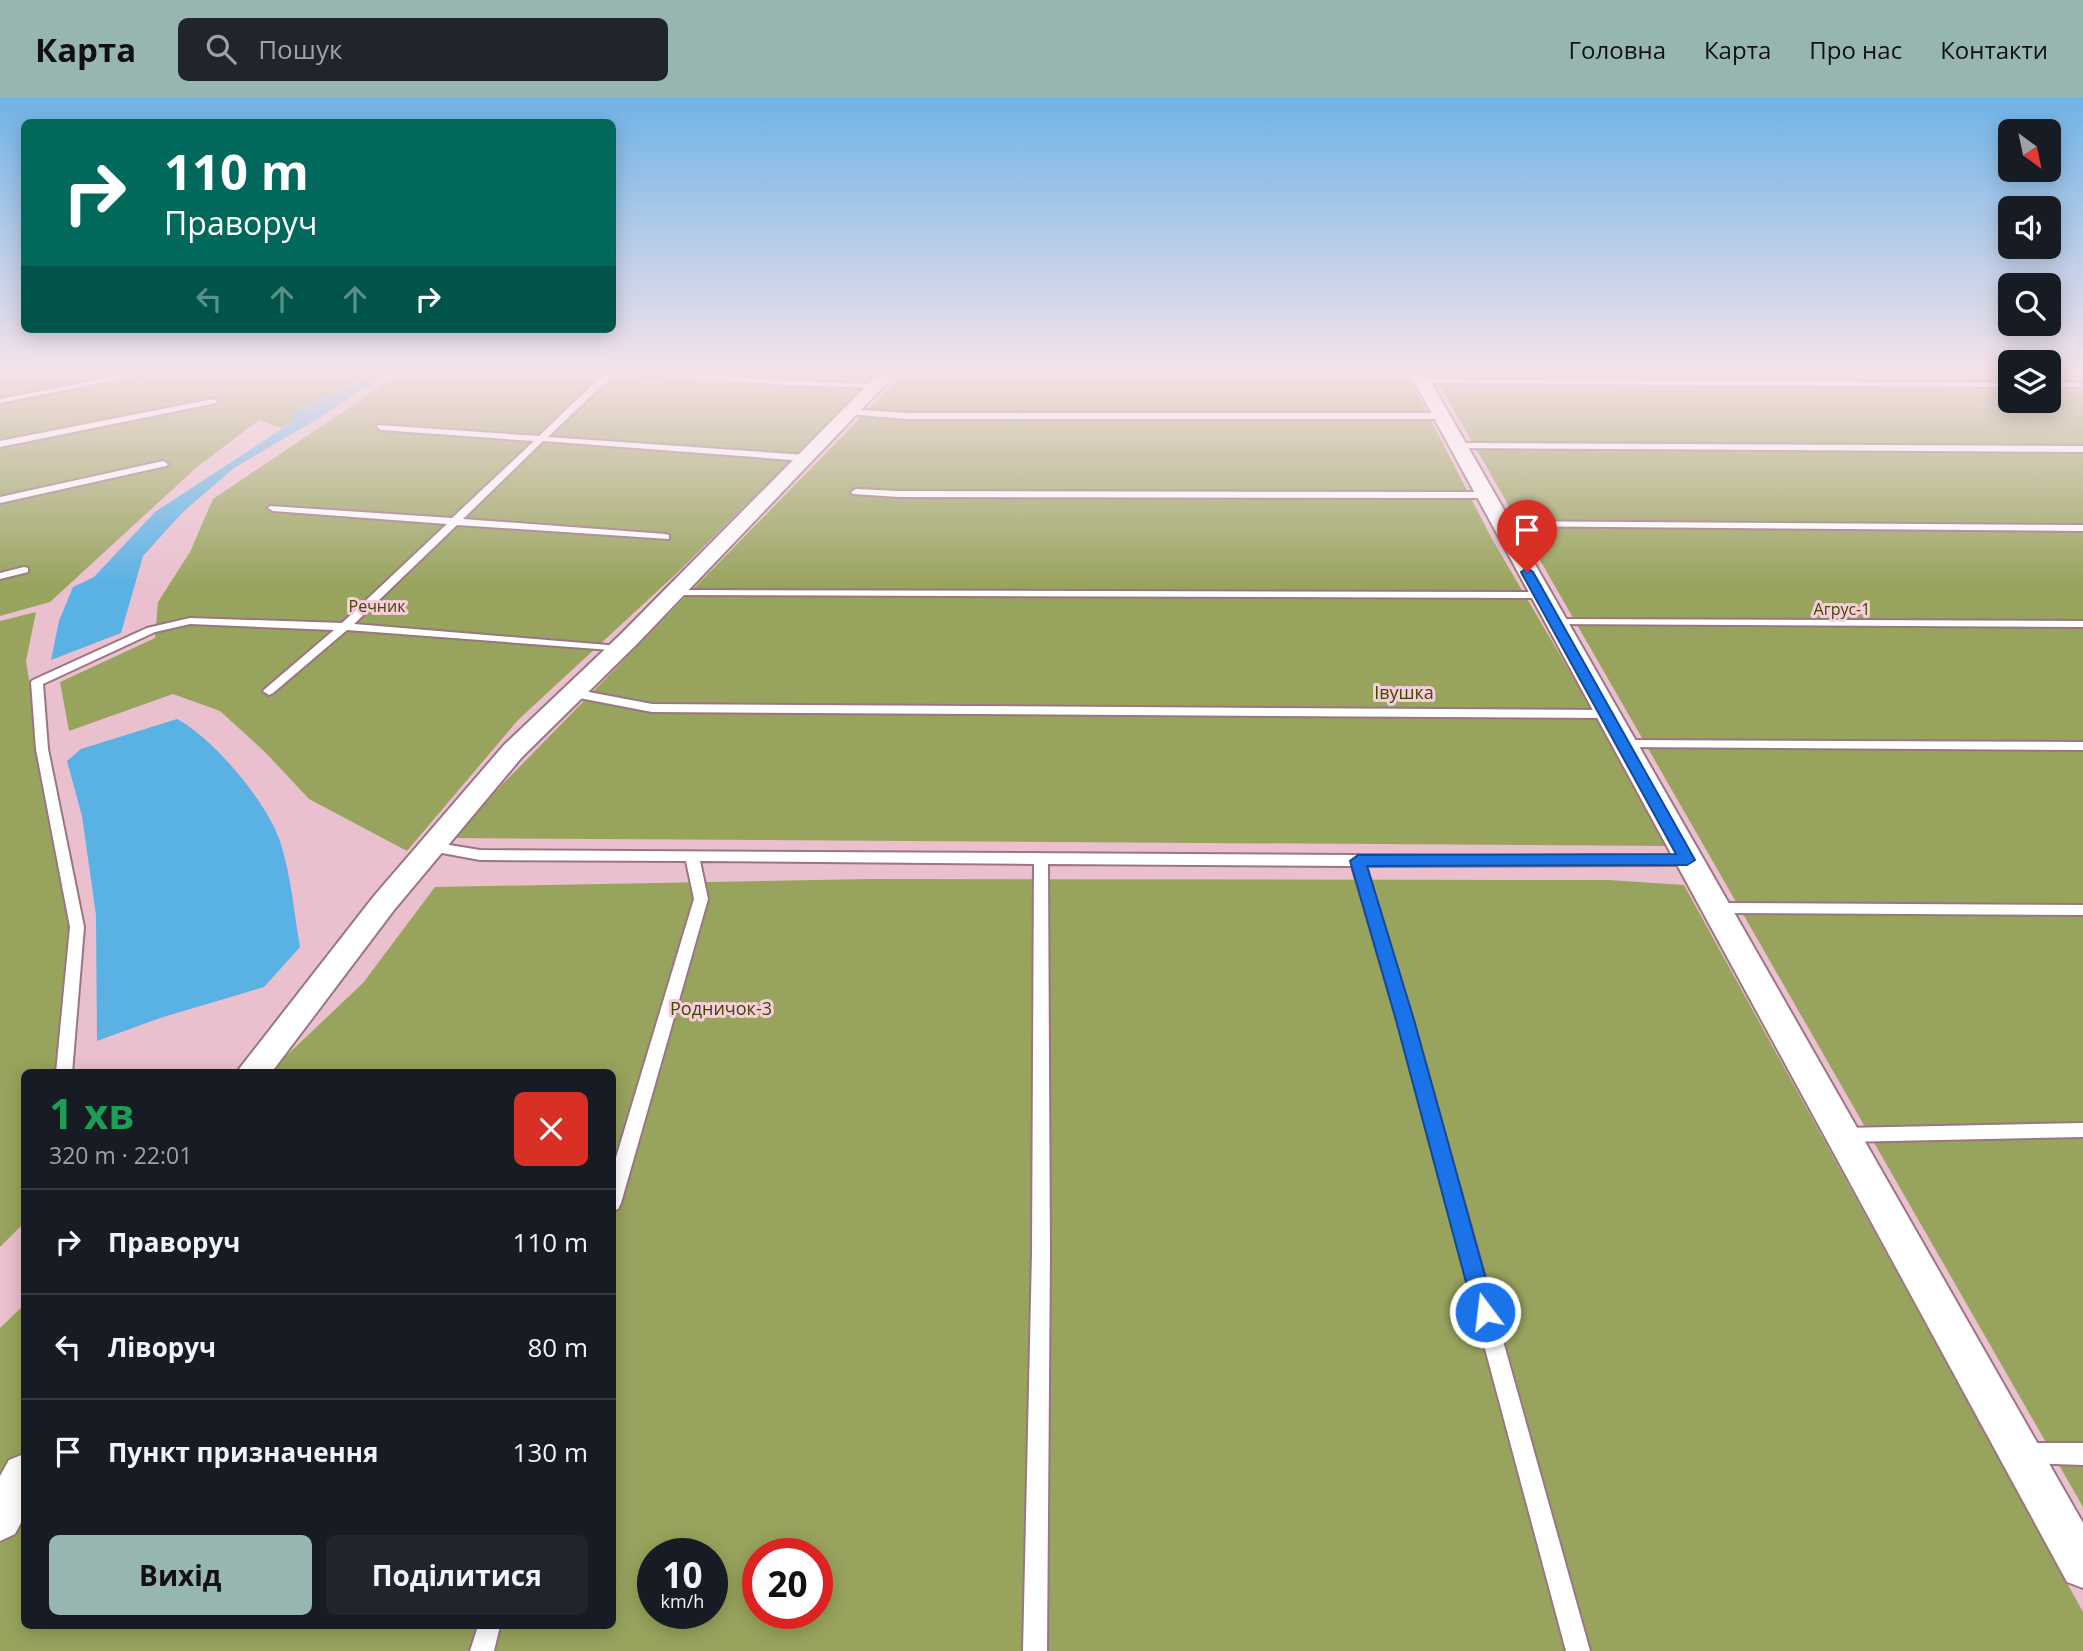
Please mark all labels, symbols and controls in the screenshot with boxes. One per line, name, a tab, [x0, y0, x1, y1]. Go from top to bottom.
search box	[178, 18, 668, 81]
text: Карта	[35, 27, 136, 72]
icon: search	[202, 30, 240, 68]
text: Пошук	[258, 31, 342, 67]
text: Головна	[1569, 33, 1666, 66]
text: Карта	[1704, 33, 1771, 66]
text: Про нас	[1809, 33, 1902, 66]
text: Контакти	[1940, 33, 2048, 66]
north arrow	[1998, 119, 2062, 182]
map controls	[1998, 119, 2061, 413]
text: 110 m	[164, 138, 309, 204]
icon: right	[49, 147, 140, 238]
button: sound	[1998, 196, 2061, 259]
text: Праворуч	[164, 201, 317, 244]
button: search	[1998, 273, 2061, 336]
icon: left	[190, 280, 228, 318]
icon: ahead	[263, 280, 301, 318]
icon: ahead	[336, 280, 374, 318]
icon: right	[409, 280, 447, 318]
button: layers	[1998, 350, 2061, 413]
pin	[1497, 500, 1557, 572]
icon: arrive	[1508, 511, 1546, 549]
park label: Речник	[349, 595, 406, 617]
park label: Агрус-1	[1814, 598, 1870, 620]
park label: Івушка	[1374, 680, 1434, 704]
park label: Родничок-3	[670, 996, 772, 1020]
text: 1 хв	[49, 1084, 135, 1141]
button: close	[514, 1092, 588, 1166]
text: 320 m · 22:01	[49, 1139, 192, 1171]
icon: right	[49, 1223, 87, 1261]
text: Праворуч	[108, 1224, 240, 1260]
text: 110 m	[513, 1224, 588, 1260]
position arrow	[1448, 1275, 1522, 1349]
icon: left	[49, 1328, 87, 1366]
text: Ліворуч	[108, 1329, 216, 1365]
text: 80 m	[527, 1329, 588, 1365]
icon: arrive	[49, 1433, 87, 1471]
text: Пункт призначення	[108, 1434, 378, 1470]
text: 130 m	[513, 1434, 588, 1470]
button: Вихід	[49, 1535, 312, 1615]
button: Поділитися	[326, 1535, 588, 1615]
speed limit sign: 20	[742, 1538, 833, 1629]
text: 10	[662, 1551, 703, 1598]
text: km/h	[661, 1589, 704, 1613]

